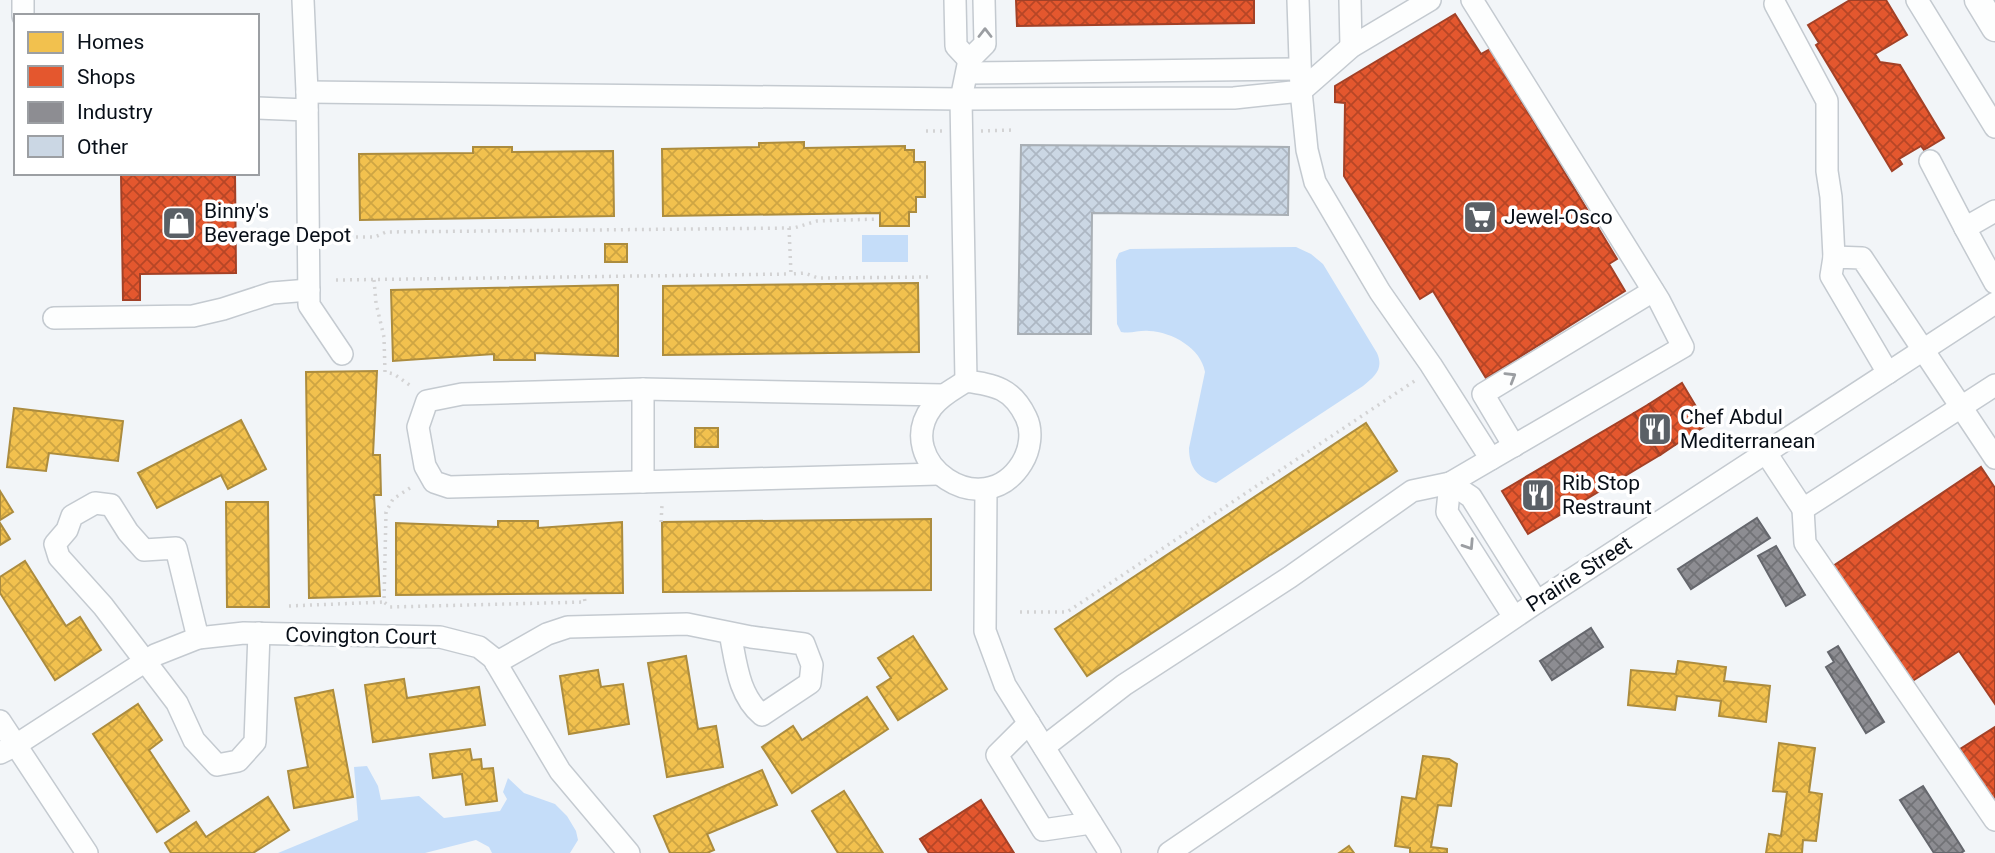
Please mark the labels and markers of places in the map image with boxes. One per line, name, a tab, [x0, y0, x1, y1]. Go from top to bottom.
supermarket icon: Jewel-Osco	[1461, 198, 1499, 236]
place label: Binny's Beverage Depot	[204, 199, 351, 247]
shop icon: Binny's Beverage Depot	[160, 204, 198, 242]
place label: Jewel-Osco	[1504, 205, 1613, 229]
place label: Chef Abdul Mediterranean	[1680, 405, 1815, 453]
restaurant icon: Chef Abdul Mediterranean	[1636, 410, 1674, 448]
place label: Rib Stop Restraunt	[1562, 471, 1652, 519]
restaurant icon: Rib Stop Restraunt	[1519, 476, 1557, 514]

